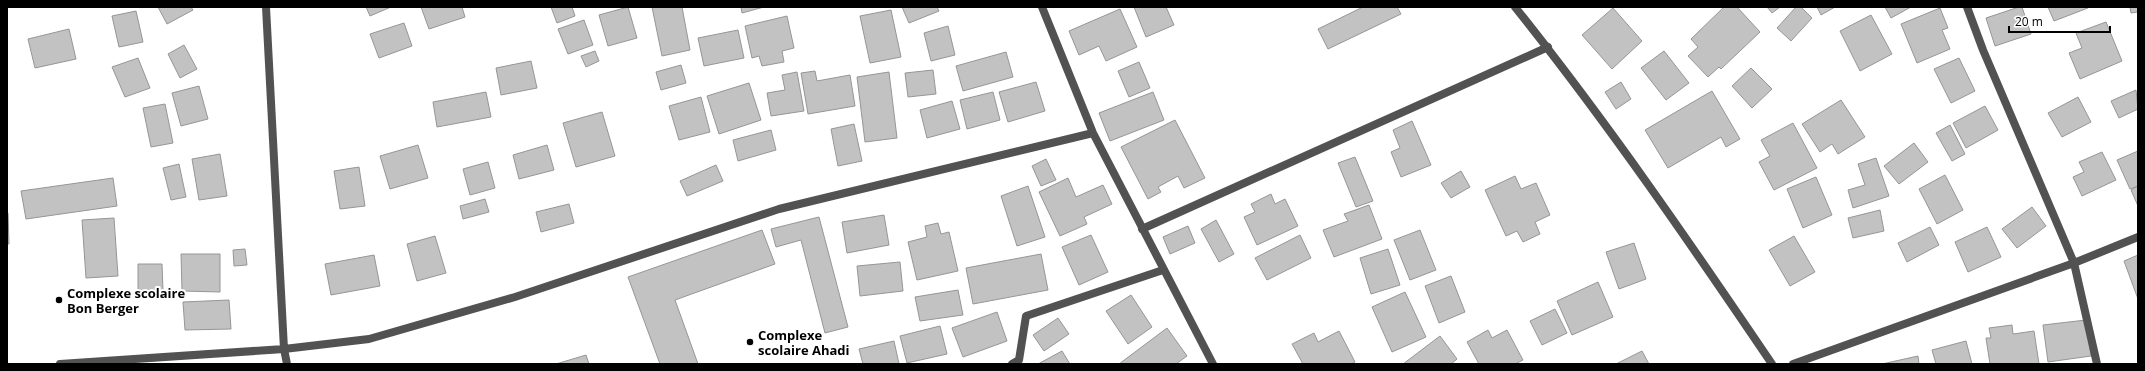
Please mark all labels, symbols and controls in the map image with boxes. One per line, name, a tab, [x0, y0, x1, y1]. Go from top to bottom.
scale bar	[2009, 8, 2110, 34]
text: 20 m	[2015, 13, 2043, 30]
place label: Complexe scolaire Bon Berger	[67, 284, 185, 317]
marker: Complexe scolaire Bon Berger	[54, 295, 64, 305]
place label: Complexe scolaire Ahadi	[758, 326, 850, 359]
marker: Complexe scolaire Ahadi	[745, 337, 755, 347]

